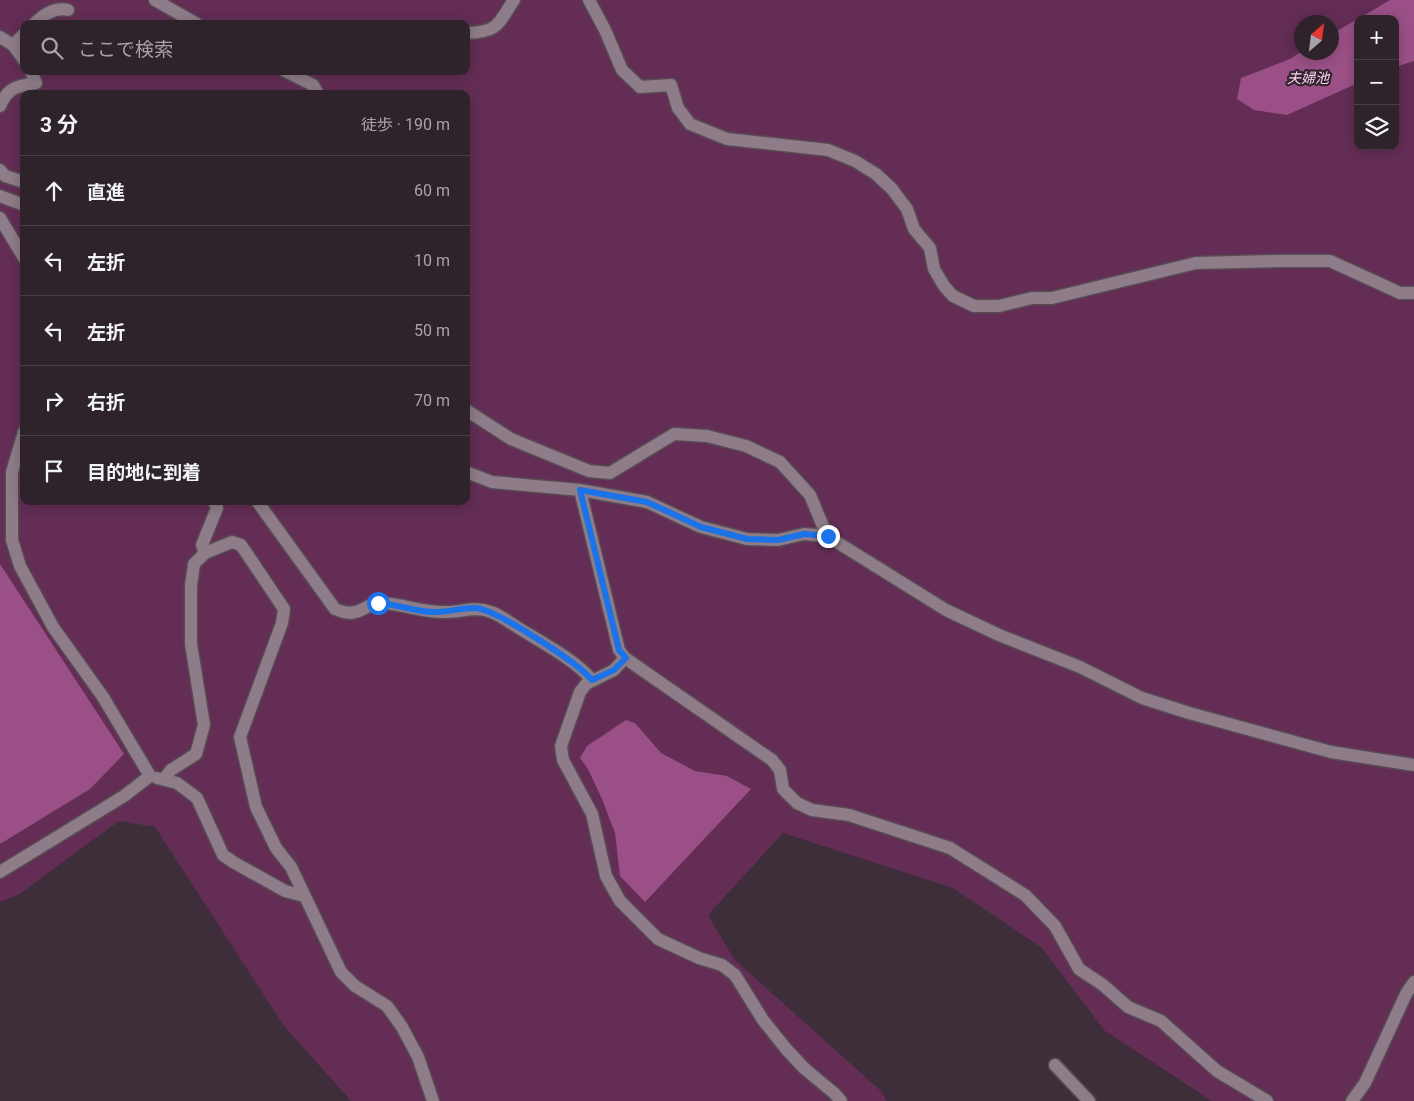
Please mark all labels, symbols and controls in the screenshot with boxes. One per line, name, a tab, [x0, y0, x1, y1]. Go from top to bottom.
north arrow	[1294, 15, 1339, 60]
map controls	[1354, 15, 1399, 150]
button: +	[1354, 15, 1399, 60]
search box	[20, 20, 470, 75]
icon: search	[38, 34, 66, 62]
text: ここで検索	[78, 38, 173, 61]
button: −	[1354, 60, 1399, 105]
water label: 夫婦池	[1287, 70, 1331, 86]
button: layers	[1354, 105, 1399, 150]
text: 3 分	[40, 113, 78, 137]
text: 徒歩 · 190 m	[361, 115, 450, 134]
icon: ahead	[40, 177, 68, 205]
text: 直進	[87, 181, 125, 204]
text: 60 m	[414, 181, 450, 200]
icon: left	[40, 247, 68, 275]
text: 左折	[87, 251, 125, 274]
text: 10 m	[414, 251, 450, 270]
icon: left	[40, 317, 68, 345]
text: 左折	[87, 321, 125, 344]
text: 50 m	[414, 321, 450, 340]
icon: right	[40, 387, 68, 415]
text: 右折	[87, 391, 125, 414]
text: 70 m	[414, 391, 450, 410]
icon: arrive	[40, 457, 68, 485]
text: 目的地に到着	[87, 461, 201, 484]
route end	[817, 525, 840, 548]
route start	[367, 592, 390, 615]

